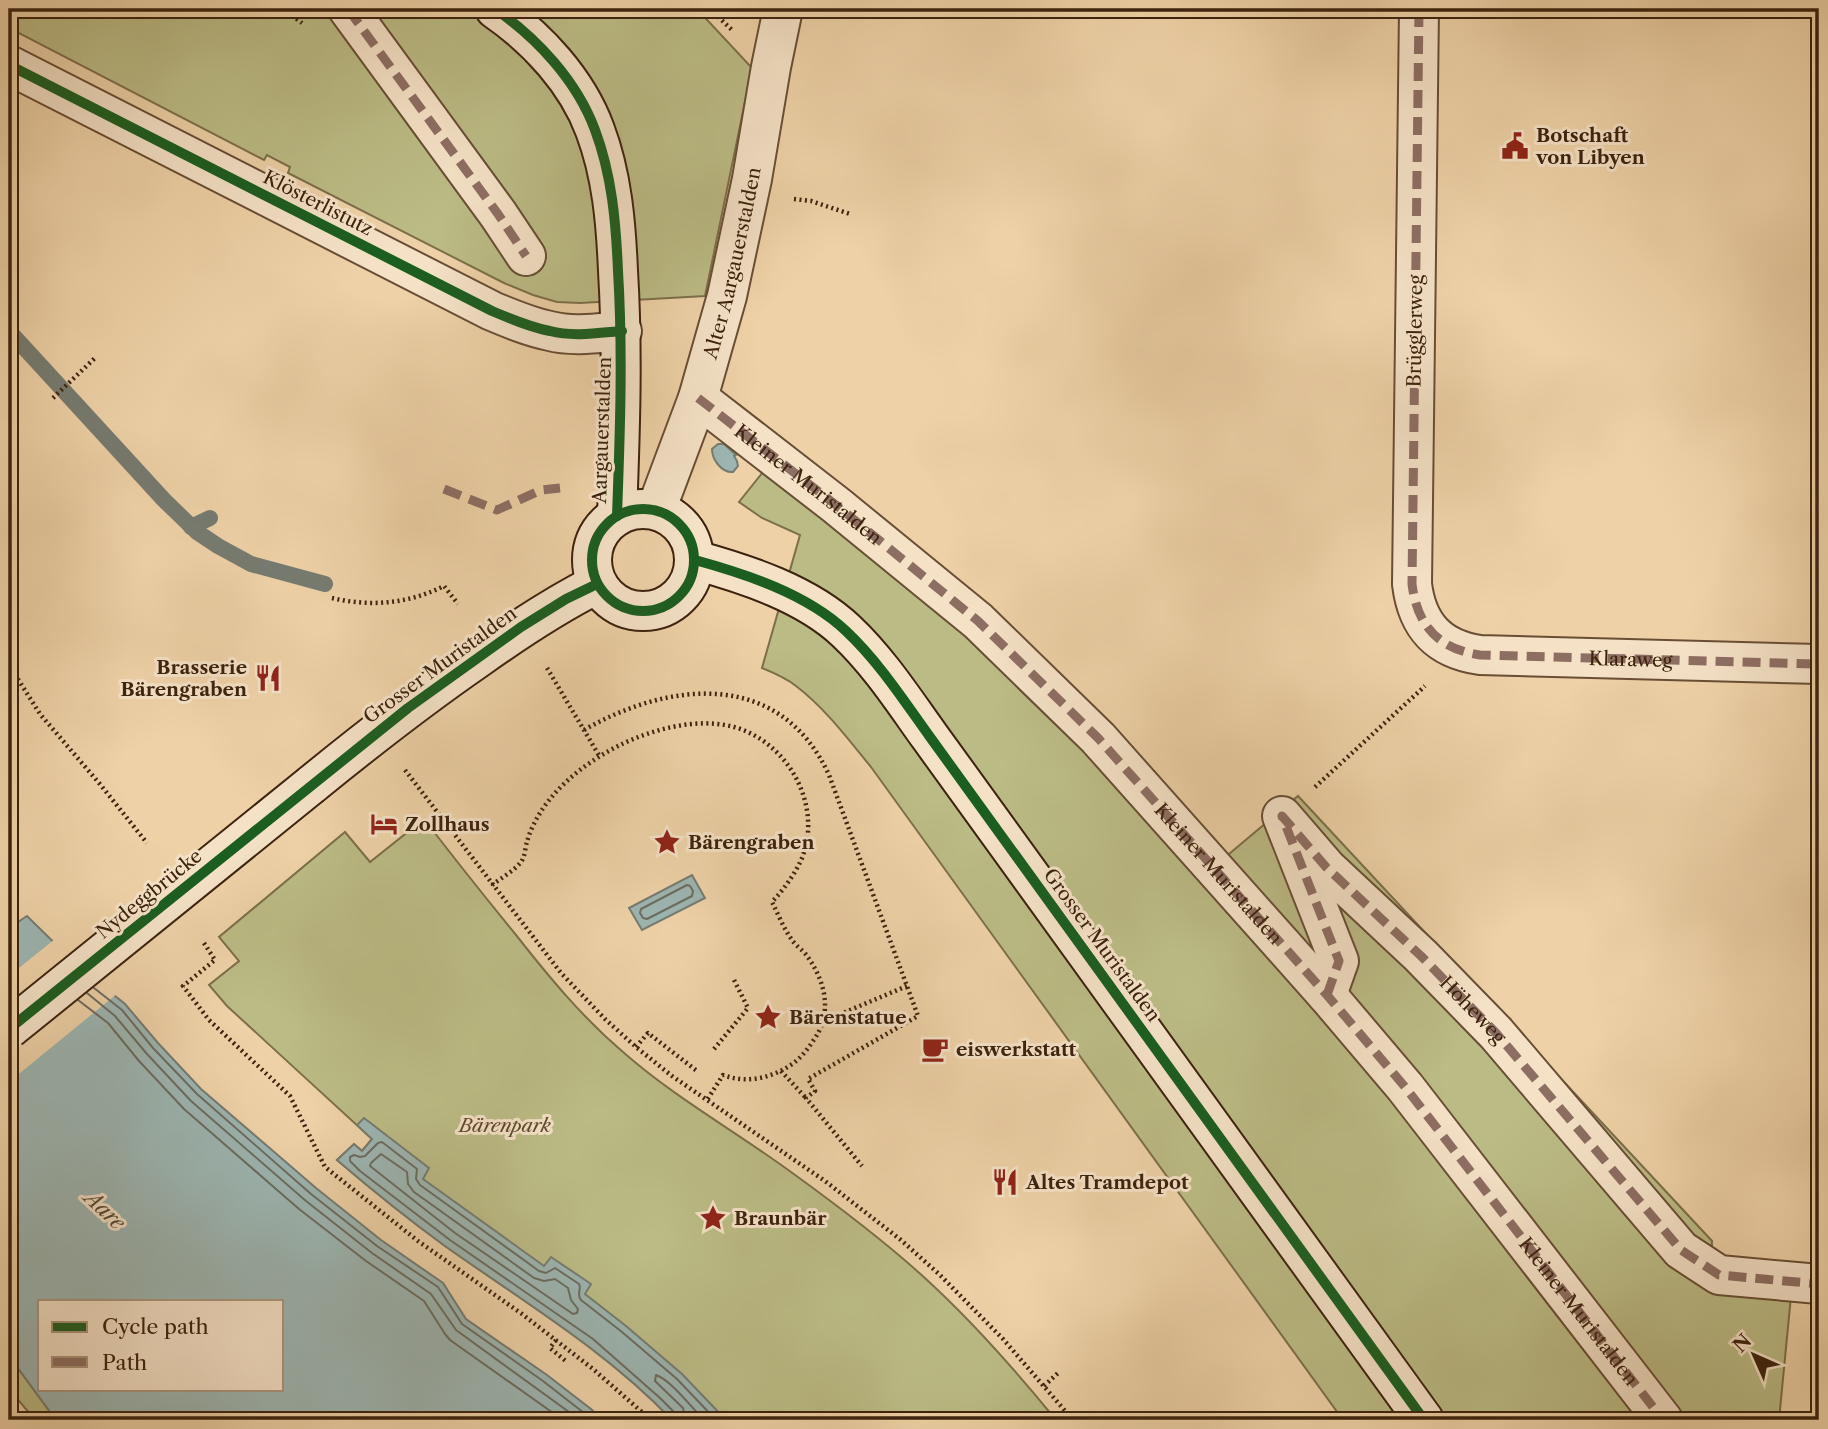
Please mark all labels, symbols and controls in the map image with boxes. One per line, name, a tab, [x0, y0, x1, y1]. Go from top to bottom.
place label: Botschaft von Libyen	[1535, 124, 1645, 169]
public building icon: Botschaft von Libyen	[1500, 131, 1530, 161]
street label: Klösterlistutz	[259, 165, 377, 241]
street label: Alter Aargauerstalden	[698, 165, 765, 362]
street label: Brügglerweg	[1403, 273, 1427, 388]
street label: Aargauerstalden	[588, 356, 616, 505]
street label: Kleiner Muristalden	[730, 419, 887, 549]
street label: Grosser Muristalden	[359, 602, 521, 728]
street label: Klaraweg	[1588, 646, 1674, 672]
place label: Brasserie Bärengraben	[121, 656, 247, 701]
restaurant icon: Brasserie Bärengraben	[253, 663, 283, 693]
street label: Kleiner Muristalden	[1150, 798, 1288, 949]
hotel icon: Zollhaus	[369, 809, 399, 839]
place label: Zollhaus	[405, 813, 490, 836]
place icon: Bärengraben	[652, 827, 682, 857]
place label: Bärengraben	[688, 831, 814, 854]
street label: Nydeggbrücke	[92, 844, 206, 944]
street label: Grosser Muristalden	[1039, 864, 1165, 1026]
street label: Höheweg	[1435, 971, 1512, 1049]
place icon: Bärenstatue	[753, 1002, 783, 1032]
place label: Bärenstatue	[789, 1006, 907, 1029]
cafe icon: eiswerkstatt	[920, 1034, 950, 1064]
place label: eiswerkstatt	[956, 1038, 1077, 1061]
park label: Bärenpark	[457, 1114, 551, 1137]
restaurant icon: Altes Tramdepot	[990, 1167, 1020, 1197]
place label: Altes Tramdepot	[1025, 1171, 1189, 1194]
water label: Aare	[78, 1183, 131, 1235]
place icon: Braunbär	[698, 1203, 728, 1233]
place label: Braunbär	[734, 1207, 827, 1230]
street label: Kleiner Muristalden	[1514, 1232, 1643, 1390]
legend	[38, 1300, 284, 1390]
text: Cycle path	[102, 1314, 209, 1339]
north arrow	[1720, 1320, 1790, 1390]
text: N	[1728, 1329, 1756, 1357]
text: Path	[102, 1350, 147, 1375]

